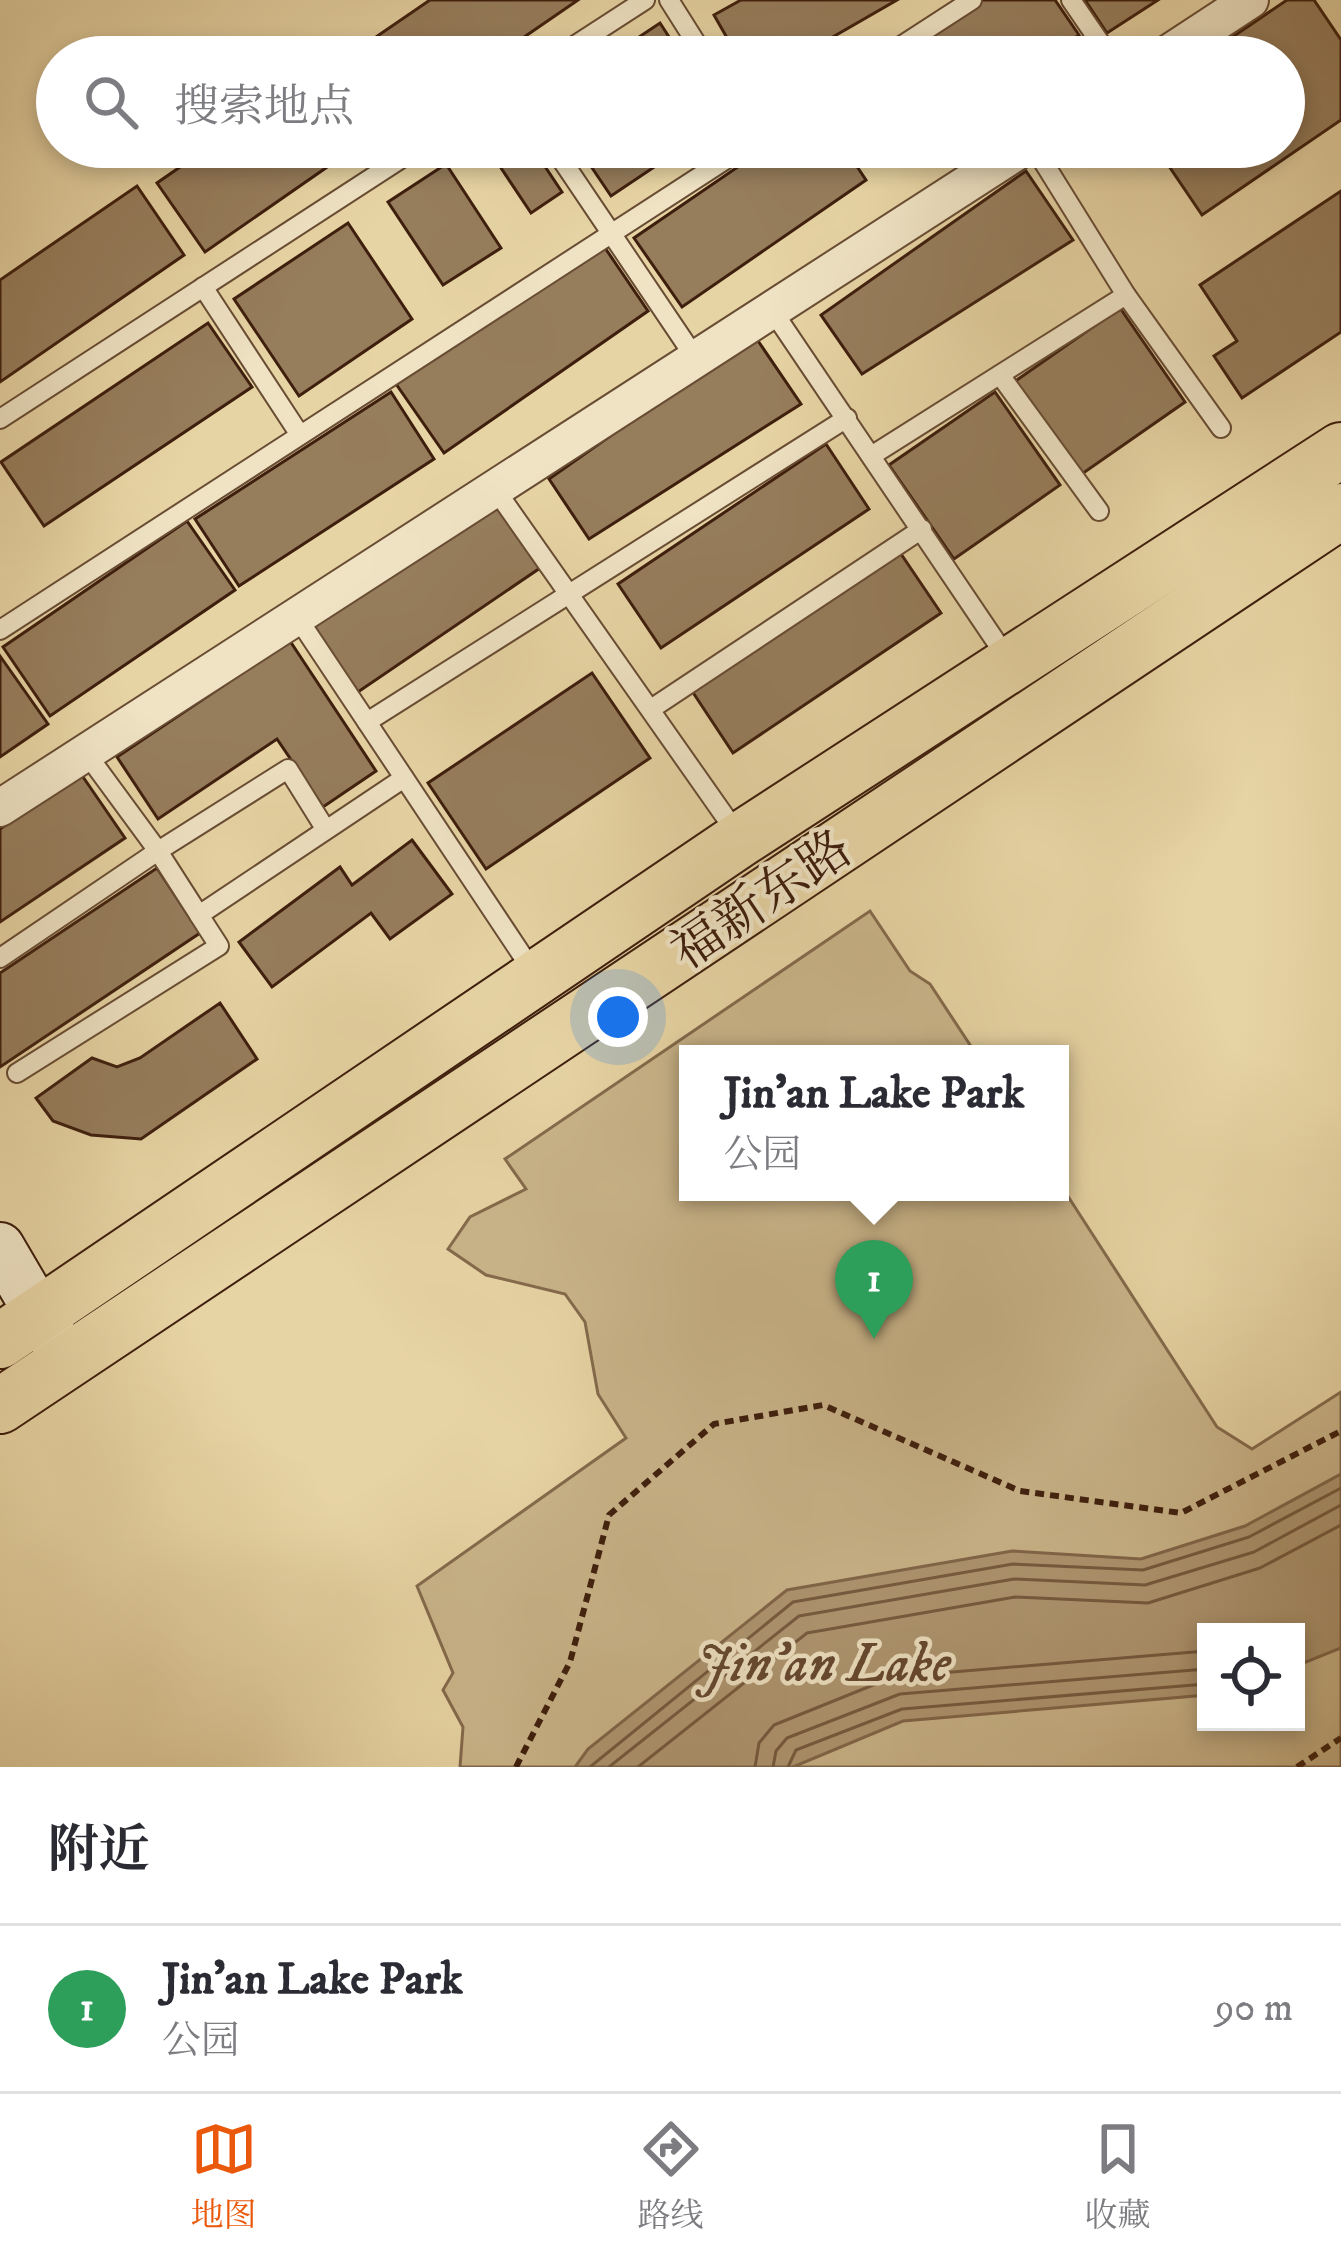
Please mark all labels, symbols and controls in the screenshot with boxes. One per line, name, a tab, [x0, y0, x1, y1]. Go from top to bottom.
search box	[36, 36, 1305, 168]
icon: search	[78, 69, 144, 135]
text: 搜索地点	[174, 80, 354, 136]
street label: 福新东路	[660, 817, 864, 985]
your location	[588, 987, 648, 1047]
popup	[679, 1045, 1069, 1201]
text: Jin'an Lake Park	[724, 1066, 1024, 1122]
text: 公园	[724, 1131, 802, 1180]
pin: 1	[835, 1240, 913, 1339]
map controls	[1197, 1623, 1305, 1731]
button: locate	[1197, 1623, 1305, 1731]
water label: Jin'an Lake	[695, 1632, 952, 1699]
text: 附近	[48, 1819, 150, 1883]
text: Jin'an Lake Park	[162, 1952, 463, 2008]
text: 1	[80, 1984, 94, 2033]
text: 90 m	[1215, 1984, 1293, 2033]
text: 公园	[162, 2017, 240, 2066]
tab: 地图	[191, 2116, 257, 2237]
tab: 路线	[638, 2116, 704, 2237]
tab: 收藏	[1085, 2116, 1151, 2237]

